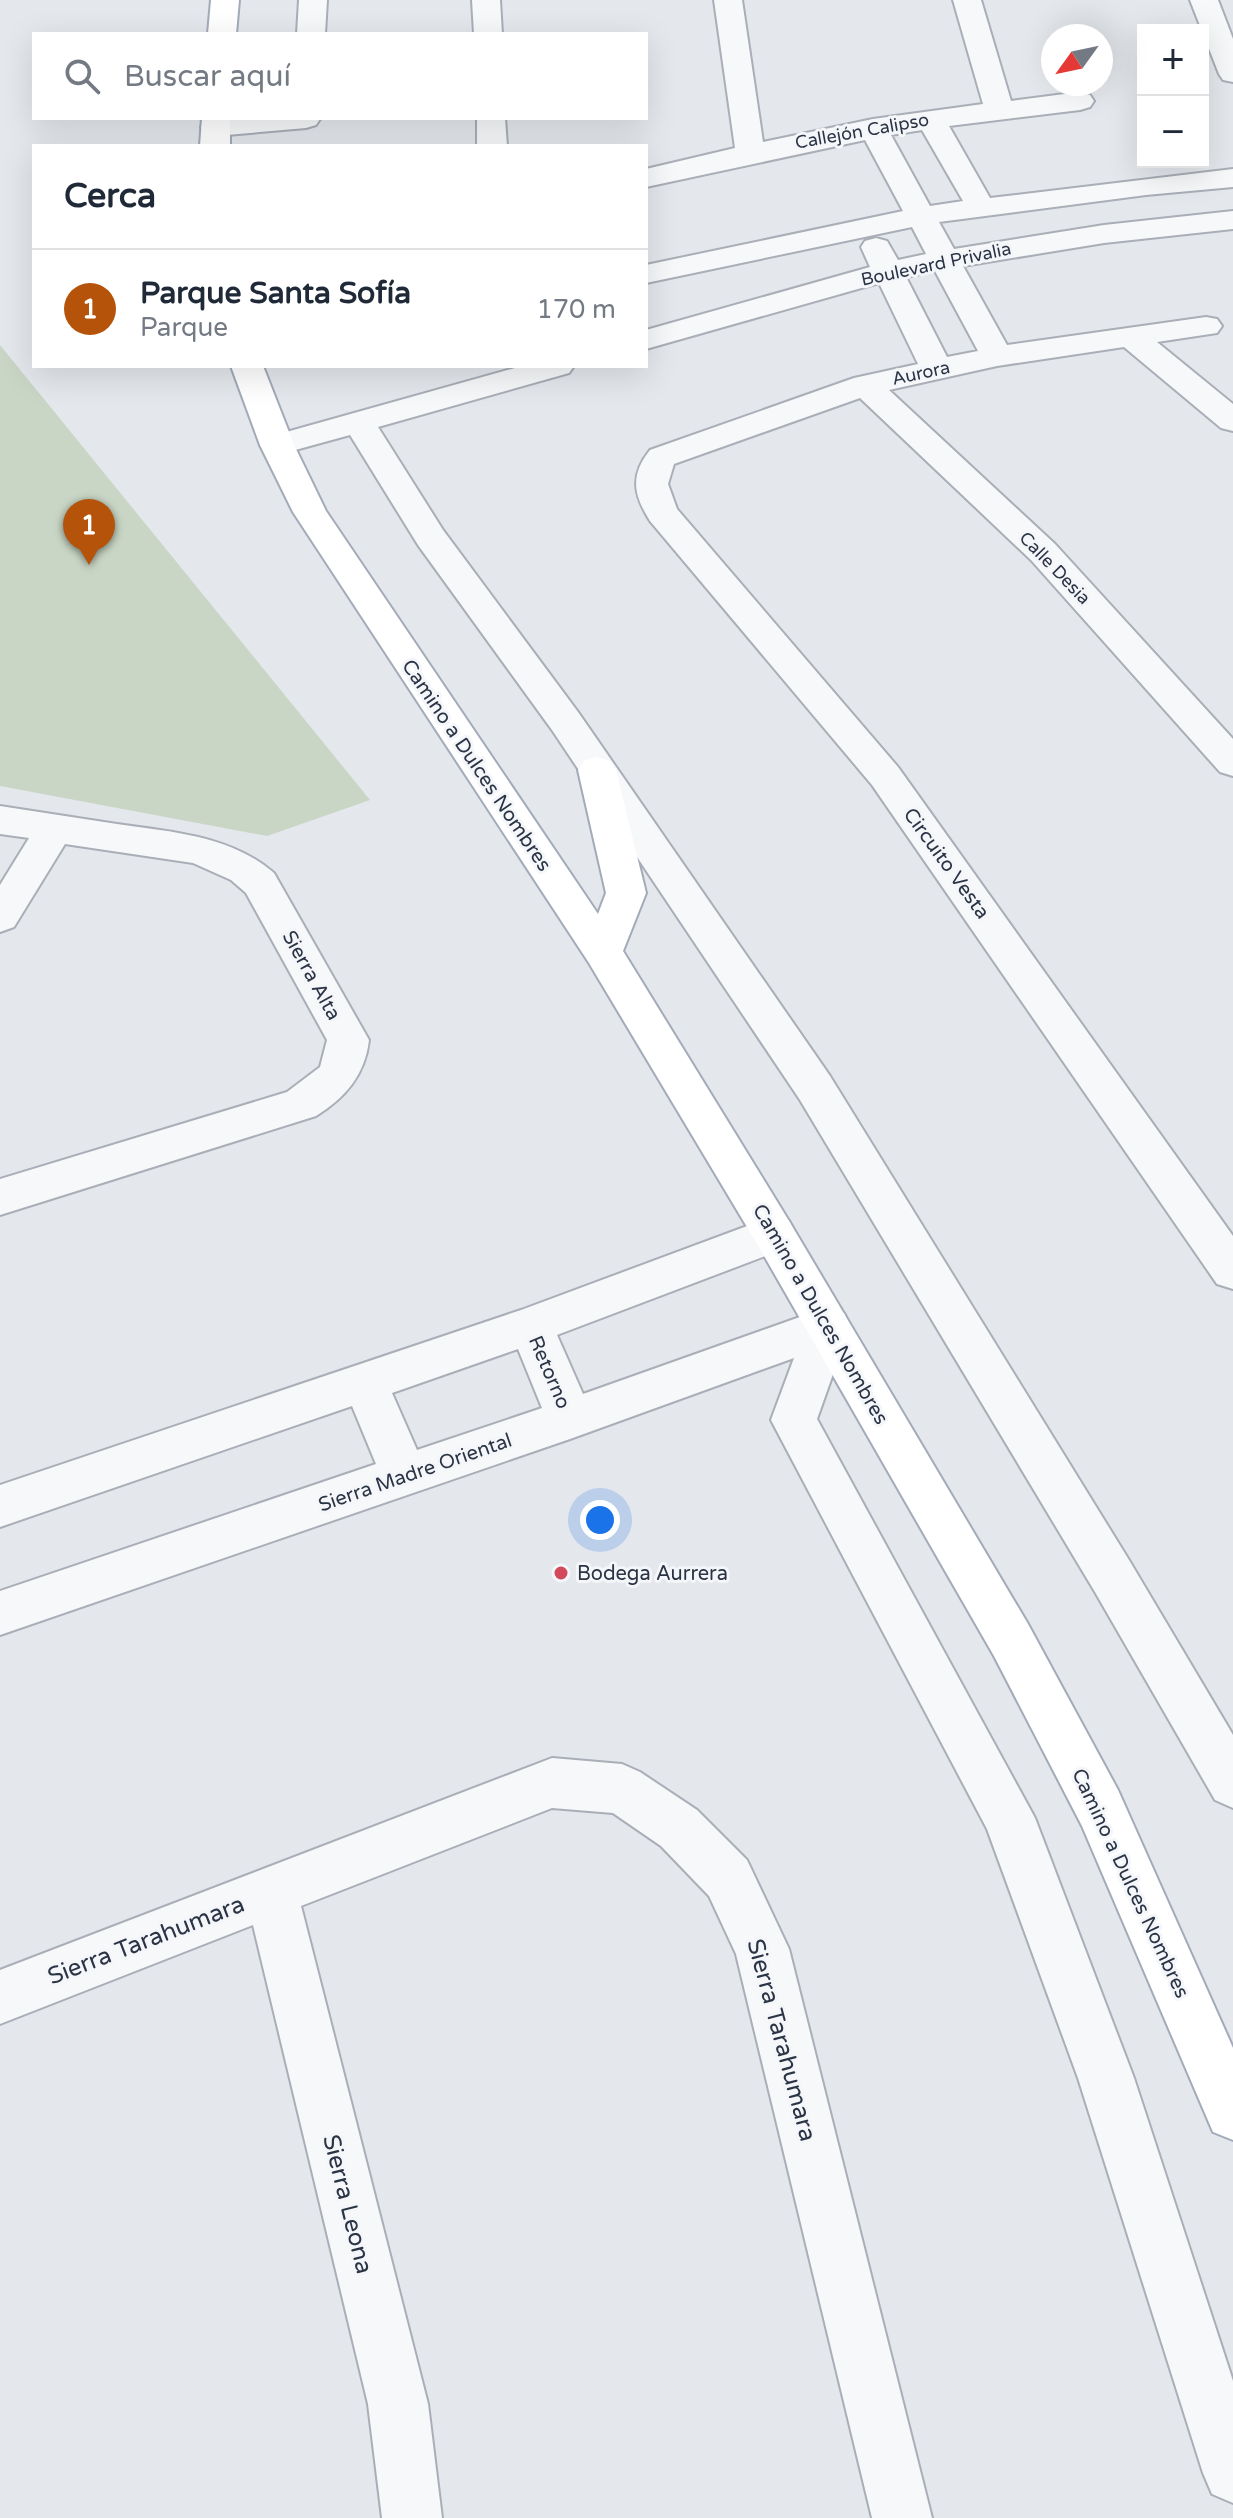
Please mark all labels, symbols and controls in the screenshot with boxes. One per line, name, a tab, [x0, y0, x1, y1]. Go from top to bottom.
north arrow	[1041, 24, 1113, 96]
map controls	[1137, 24, 1209, 168]
button: +	[1137, 24, 1209, 96]
search box	[32, 32, 648, 120]
icon: search	[60, 54, 104, 98]
text: Buscar aquí	[124, 58, 291, 95]
button: −	[1137, 96, 1209, 168]
street label: Callejón Calipso	[793, 108, 931, 154]
text: Cerca	[64, 176, 156, 217]
street label: Boulevard Privalia	[859, 237, 1013, 291]
text: Parque Santa Sofía	[140, 275, 411, 312]
text: 1	[82, 294, 98, 325]
text: 170 m	[536, 294, 616, 325]
text: Parque	[140, 312, 228, 343]
street label: Aurora	[890, 356, 952, 390]
pin: 1	[63, 499, 115, 565]
street label: Calle Desia	[1015, 527, 1095, 609]
street label: Camino a Dulces Nombres	[396, 655, 556, 876]
street label: Circuito Vesta	[898, 803, 995, 924]
street label: Sierra Alta	[277, 926, 346, 1025]
street label: Camino a Dulces Nombres	[747, 1200, 893, 1429]
street label: Retorno	[523, 1332, 575, 1413]
street label: Sierra Madre Oriental	[315, 1429, 515, 1517]
your location	[580, 1500, 620, 1540]
place label: Bodega Aurrera	[577, 1562, 728, 1586]
marker: Bodega Aurrera	[552, 1564, 570, 1582]
street label: Camino a Dulces Nombres	[1066, 1765, 1194, 2002]
street label: Sierra Tarahumara	[44, 1890, 249, 1991]
street label: Sierra Tarahumara	[741, 1936, 822, 2145]
street label: Sierra Leona	[316, 2132, 379, 2277]

